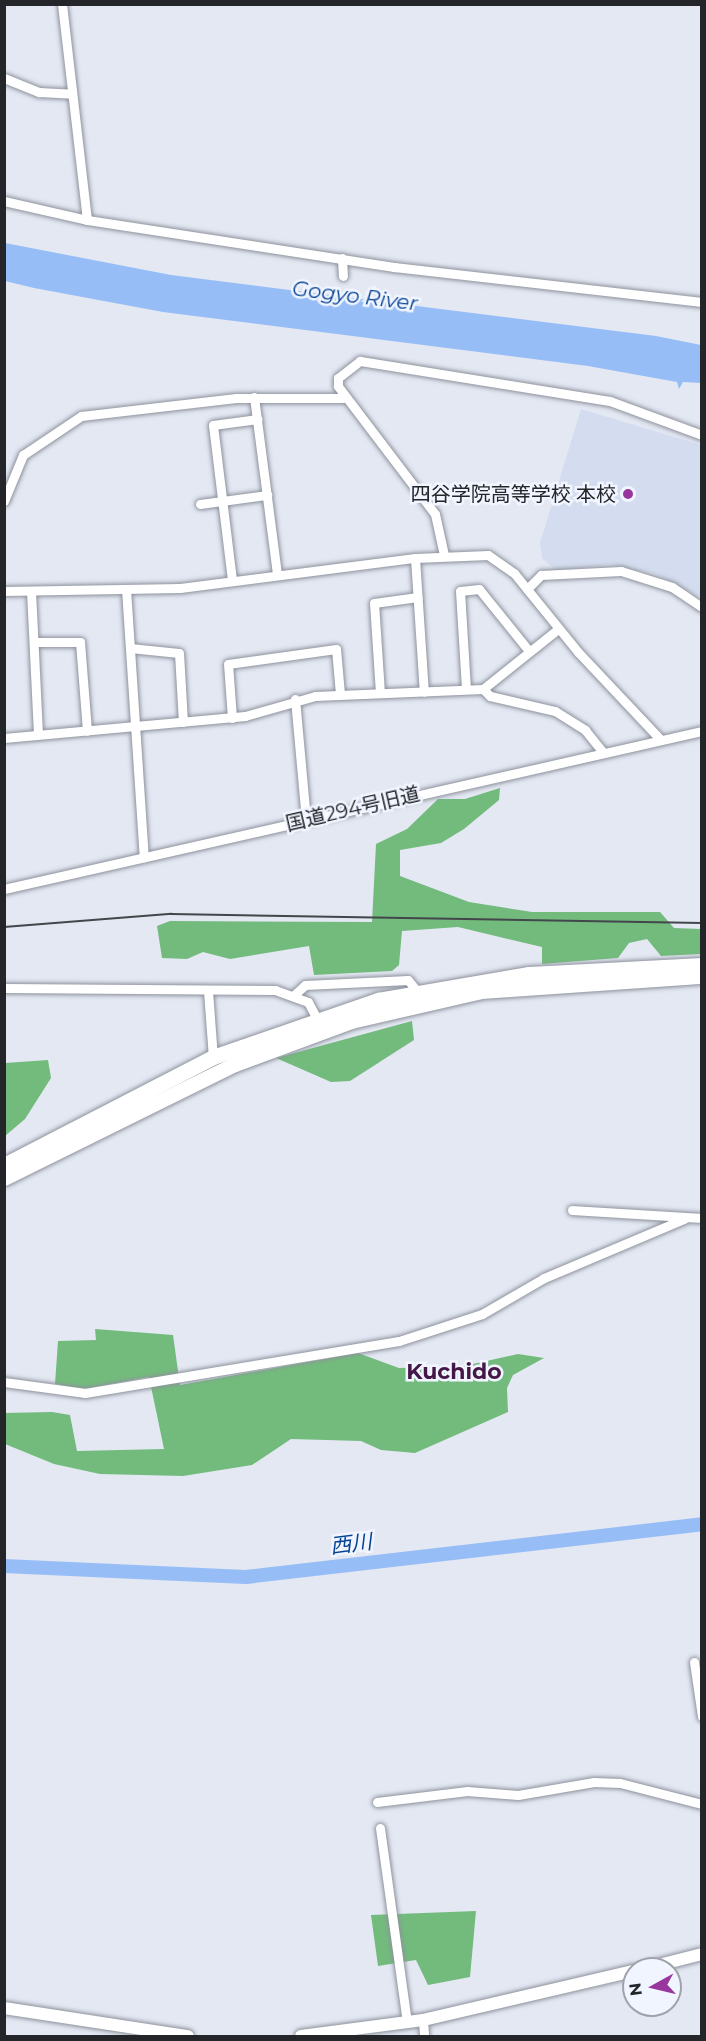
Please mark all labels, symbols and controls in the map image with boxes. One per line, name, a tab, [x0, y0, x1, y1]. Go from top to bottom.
water label: Gogyo River	[291, 276, 419, 316]
place label: 四谷学院高等学校 本校	[411, 482, 616, 506]
marker: 四谷学院高等学校 本校	[621, 487, 635, 501]
street label: 国道294号旧道	[284, 782, 422, 836]
district label: Kuchido	[406, 1359, 502, 1385]
water label: 西川	[329, 1529, 373, 1559]
north arrow	[622, 1957, 682, 2017]
text: N	[625, 1982, 646, 1997]

